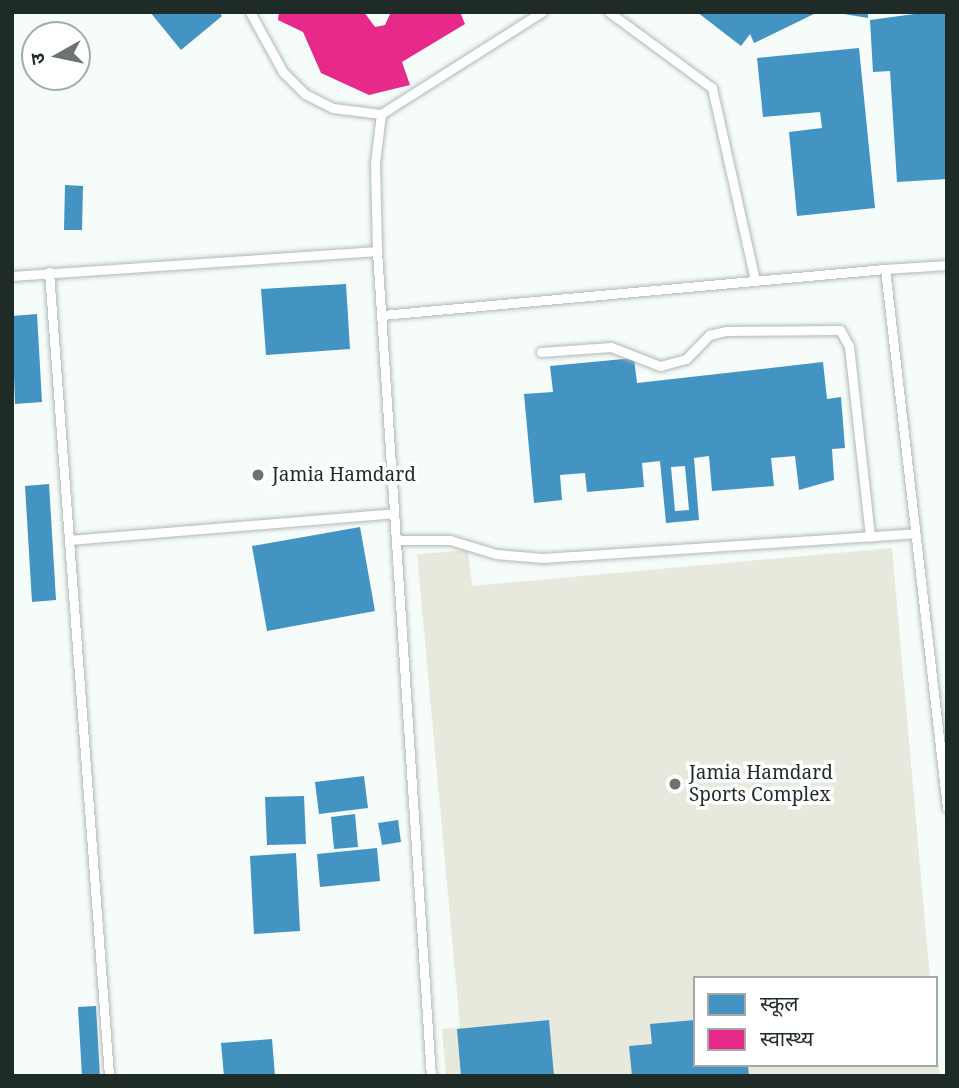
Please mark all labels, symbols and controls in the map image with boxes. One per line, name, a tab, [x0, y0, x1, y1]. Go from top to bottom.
north arrow	[21, 21, 91, 91]
text: उ	[24, 51, 51, 66]
place label: Jamia Hamdard	[272, 464, 416, 486]
marker: Jamia Hamdard	[250, 467, 266, 483]
place label: Jamia Hamdard Sports Complex	[689, 762, 833, 806]
marker: Jamia Hamdard Sports Complex	[667, 776, 683, 792]
legend	[693, 976, 938, 1067]
text: स्कूल	[760, 989, 799, 1017]
text: स्वास्थ्य	[760, 1024, 813, 1052]

